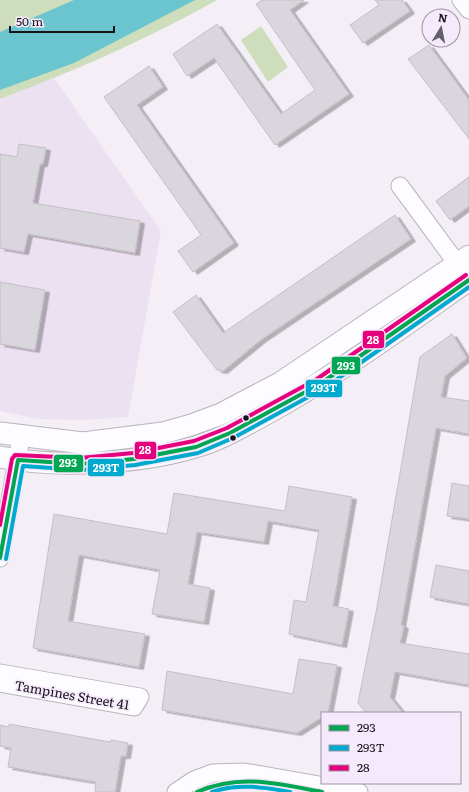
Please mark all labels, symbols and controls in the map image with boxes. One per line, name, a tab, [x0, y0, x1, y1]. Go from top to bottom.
scale bar	[10, 8, 114, 34]
north arrow	[421, 8, 461, 48]
text: N	[437, 8, 449, 26]
text: 50 m	[16, 12, 43, 30]
line badge: 28	[362, 330, 385, 349]
text: 28	[367, 331, 380, 347]
line badge: 293	[331, 356, 361, 375]
text: 293	[337, 357, 355, 373]
line badge: 293T	[305, 379, 343, 398]
text: 293T	[311, 379, 337, 395]
unlabelled marker	[241, 413, 251, 423]
unlabelled marker	[228, 433, 238, 443]
line badge: 28	[134, 441, 157, 460]
text: 28	[139, 441, 152, 457]
line badge: 293	[53, 454, 84, 473]
text: 293	[59, 454, 77, 470]
line badge: 293T	[87, 458, 125, 477]
text: 293T	[93, 459, 119, 475]
street label: Tampines Street 41	[13, 675, 131, 714]
legend	[321, 712, 461, 784]
text: 293	[357, 718, 376, 736]
text: 293T	[357, 738, 385, 756]
text: 28	[357, 758, 370, 776]

